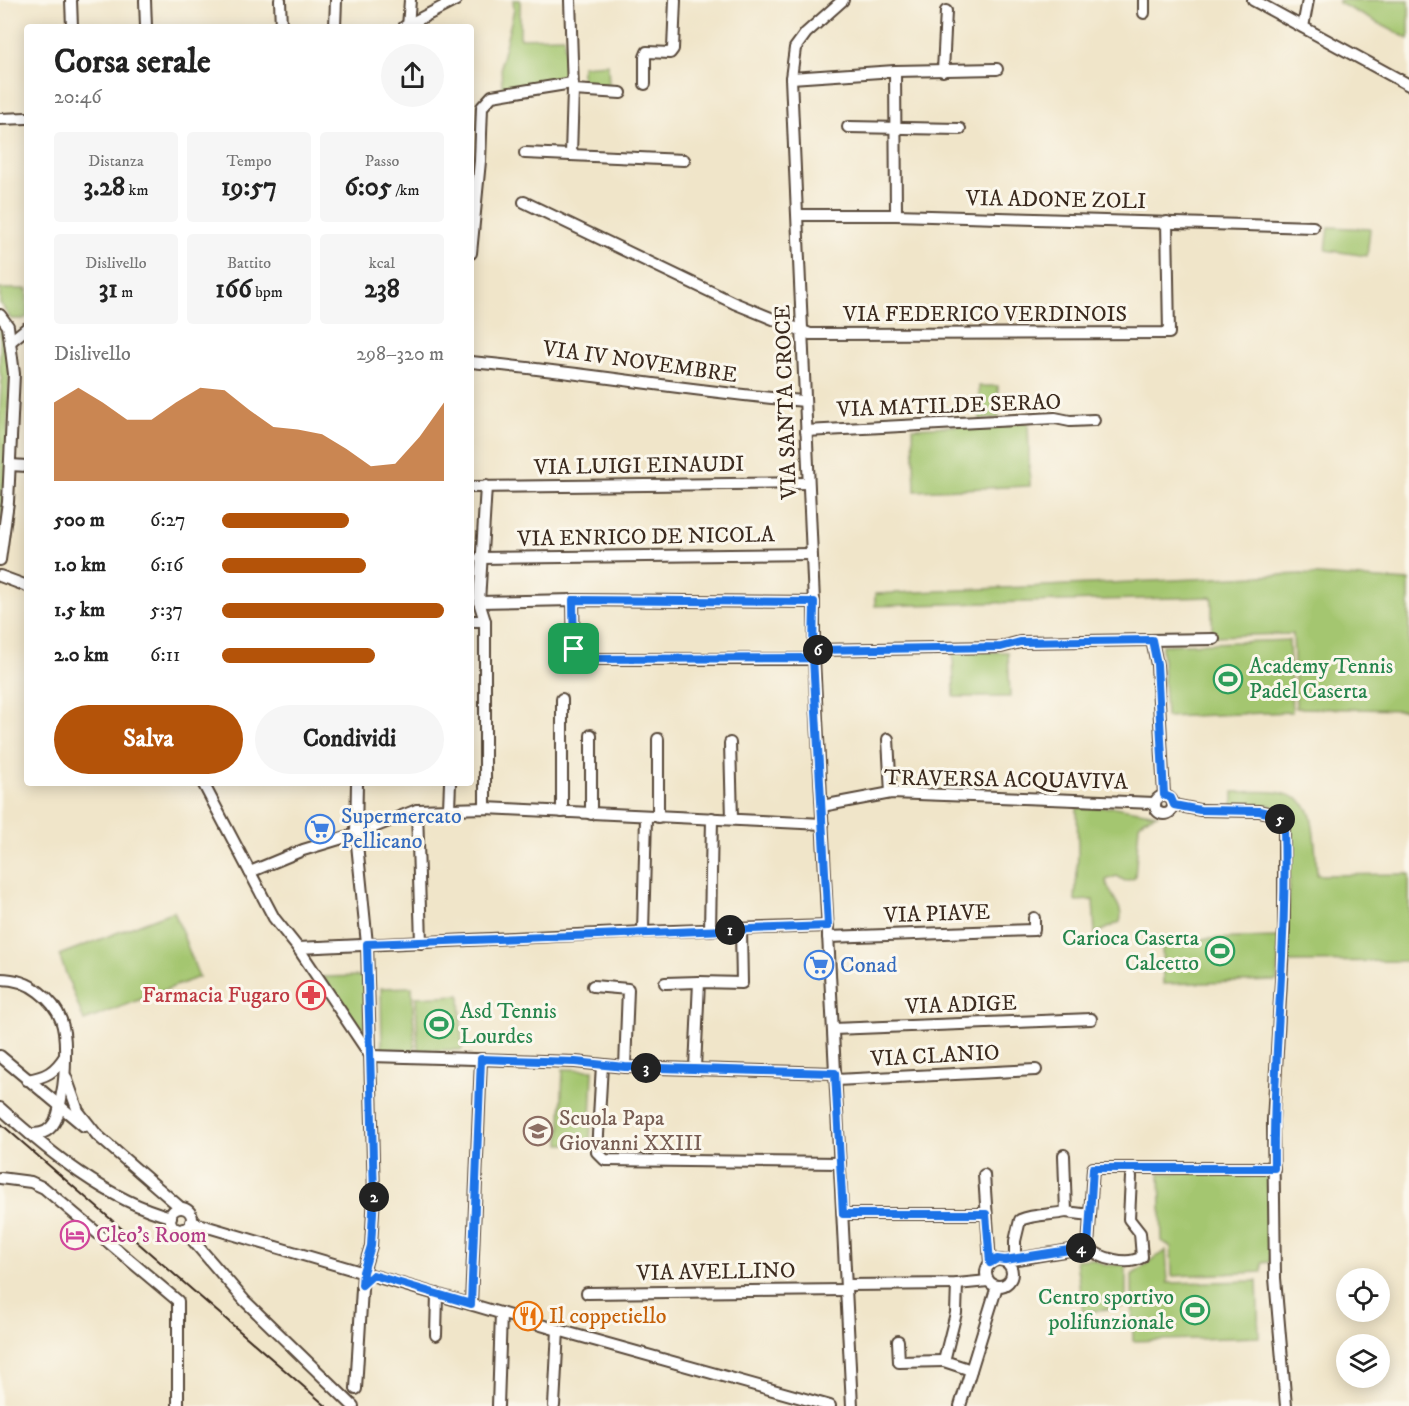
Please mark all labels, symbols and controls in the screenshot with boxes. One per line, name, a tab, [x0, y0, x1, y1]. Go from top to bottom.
text: Corsa serale	[54, 42, 211, 83]
button: share	[381, 44, 444, 107]
text: 20:46	[54, 85, 102, 110]
text: Distanza	[88, 151, 144, 171]
text: Tempo	[227, 151, 271, 171]
text: Passo	[365, 151, 399, 171]
text: 3.28	[83, 171, 125, 204]
text: 19:57	[221, 171, 277, 204]
text: 6:05	[345, 171, 392, 204]
text: km	[125, 180, 149, 200]
text: /km	[392, 180, 419, 200]
street label: VIA ADONE ZOLI	[965, 185, 1146, 215]
text: Dislivello	[85, 253, 147, 273]
text: Battito	[227, 253, 271, 273]
text: kcal	[369, 253, 395, 273]
text: 31	[99, 273, 118, 306]
text: 166	[215, 273, 252, 306]
text: 238	[364, 273, 400, 306]
text: m	[118, 282, 133, 302]
text: bpm	[252, 282, 283, 302]
street label: VIA FEDERICO VERDINOIS	[842, 301, 1127, 328]
street label: VIA SANTA CROCE	[769, 304, 803, 501]
street label: VIA IV NOVEMBRE	[540, 335, 739, 389]
text: Dislivello	[54, 342, 131, 367]
text: 298–320 m	[356, 342, 444, 367]
street label: VIA MATILDE SERAO	[835, 389, 1062, 423]
street label: VIA LUIGI EINAUDI	[533, 451, 744, 481]
text: 500 m	[54, 508, 105, 533]
text: 6:27	[150, 508, 186, 533]
street label: VIA ENRICO DE NICOLA	[516, 521, 776, 553]
text: 1.0 km	[54, 553, 106, 578]
text: 6:16	[150, 553, 183, 578]
text: 1.5 km	[54, 598, 105, 623]
text: 5:37	[150, 598, 183, 623]
pin	[548, 623, 599, 674]
icon: arrive	[557, 632, 590, 665]
pin: 6	[803, 635, 833, 665]
text: 6	[814, 640, 822, 660]
text: 2.0 km	[54, 643, 109, 668]
text: 6:11	[150, 643, 180, 668]
place label: Academy Tennis Padel Caserta	[1249, 653, 1393, 705]
sports icon: Academy Tennis Padel Caserta	[1212, 663, 1244, 695]
button: Salva	[54, 705, 243, 774]
button: Condividi	[255, 705, 444, 774]
street label: TRAVERSA ACQUAVIVA	[884, 764, 1129, 796]
place label: Supermercato Pellicano	[341, 803, 462, 855]
pin: 5	[1265, 804, 1295, 834]
text: 5	[1276, 809, 1284, 829]
supermarket icon: Supermercato Pellicano	[304, 813, 336, 845]
street label: VIA PIAVE	[882, 899, 991, 929]
pin: 1	[715, 915, 745, 945]
text: 1	[727, 920, 733, 940]
place label: Carioca Caserta Calcetto	[1062, 925, 1200, 977]
sports icon: Carioca Caserta Calcetto	[1204, 935, 1236, 967]
supermarket icon: Conad	[803, 949, 835, 981]
place label: Conad	[840, 952, 897, 979]
pharmacy icon: Farmacia Fugaro	[295, 979, 327, 1011]
place label: Farmacia Fugaro	[142, 982, 290, 1009]
street label: VIA ADIGE	[904, 990, 1017, 1020]
place label: Asd Tennis Lourdes	[460, 998, 557, 1050]
sports icon: Asd Tennis Lourdes	[423, 1008, 455, 1040]
street label: VIA CLANIO	[869, 1039, 1000, 1073]
pin: 3	[631, 1053, 661, 1083]
text: 3	[643, 1058, 649, 1078]
place label: Scuola Papa Giovanni XXIII	[559, 1105, 702, 1157]
school or university icon: Scuola Papa Giovanni XXIII	[522, 1115, 554, 1147]
pin: 2	[359, 1182, 389, 1212]
text: 2	[370, 1187, 378, 1207]
hotel icon: Cleo's Room	[59, 1219, 91, 1251]
place label: Cleo's Room	[96, 1222, 207, 1249]
pin: 4	[1066, 1233, 1096, 1263]
text: 4	[1076, 1238, 1086, 1258]
street label: VIA AVELLINO	[635, 1257, 796, 1287]
map controls	[1336, 1268, 1390, 1388]
button: locate	[1336, 1268, 1390, 1322]
place label: Centro sportivo polifunzionale	[1038, 1284, 1174, 1336]
sports icon: Centro sportivo polifunzionale	[1179, 1294, 1211, 1326]
restaurant icon: Il coppetiello	[512, 1300, 544, 1332]
place label: Il coppetiello	[549, 1303, 666, 1330]
button: layers	[1336, 1334, 1390, 1388]

